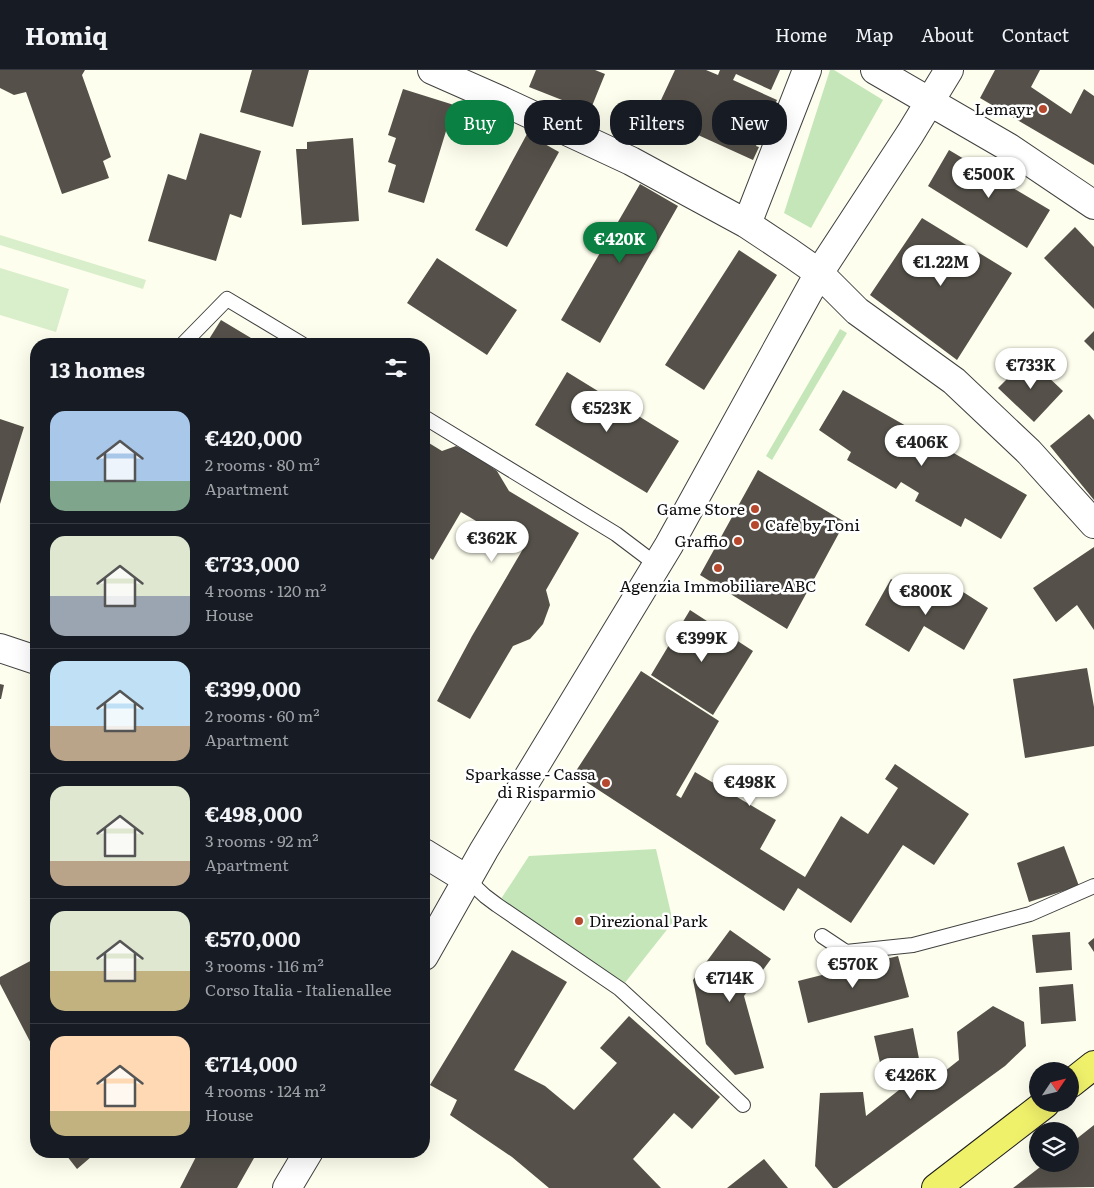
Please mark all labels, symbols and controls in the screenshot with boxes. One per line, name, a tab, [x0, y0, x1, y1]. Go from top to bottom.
text: Homiq	[25, 17, 108, 52]
text: Home	[775, 21, 827, 48]
text: Map	[855, 21, 893, 48]
text: About	[921, 21, 974, 48]
text: Contact	[1002, 21, 1069, 48]
place label: Lemayr	[975, 96, 1033, 120]
chip: Buy	[445, 100, 514, 145]
chip: Rent	[524, 100, 600, 145]
chip: Filters	[610, 100, 702, 145]
chip: New	[712, 100, 787, 145]
marker: Lemayr	[1037, 103, 1049, 115]
pin: €500K	[954, 156, 1024, 199]
text: €500K	[963, 161, 1015, 185]
pin: €420K	[585, 222, 655, 264]
text: €420K	[594, 226, 646, 250]
pin: €1.22M	[900, 244, 982, 287]
text: €1.22M	[913, 249, 969, 273]
pin: €733K	[996, 348, 1066, 390]
text: €733K	[1006, 352, 1056, 376]
text: 13 homes	[50, 353, 145, 384]
icon: filters	[382, 354, 410, 382]
pin: €523K	[572, 390, 642, 433]
text: €523K	[582, 395, 632, 419]
text: €420,000	[205, 421, 302, 452]
pin: €406K	[887, 424, 957, 467]
text: €406K	[896, 429, 948, 453]
icon: home	[90, 431, 150, 491]
text: 2 rooms · 80 m²	[205, 452, 320, 476]
text: Apartment	[205, 476, 289, 500]
place label: Game Store	[657, 496, 745, 520]
marker: Game Store	[749, 503, 761, 515]
place label: Cafe by Toni	[765, 512, 860, 536]
marker: Cafe by Toni	[749, 519, 761, 531]
pin: €362K	[457, 520, 527, 563]
text: €362K	[467, 525, 517, 549]
place label: Graffio	[674, 528, 728, 552]
marker: Graffio	[732, 535, 744, 547]
text: €733,000	[205, 547, 300, 578]
icon: home	[90, 556, 150, 616]
marker: Agenzia Immobiliare ABC	[712, 562, 724, 574]
place label: Agenzia Immobiliare ABC	[620, 573, 816, 597]
pin: €800K	[891, 574, 961, 616]
text: 4 rooms · 120 m²	[205, 578, 326, 602]
text: €800K	[900, 578, 952, 602]
text: House	[205, 602, 253, 626]
pin: €399K	[667, 620, 737, 663]
text: €399K	[676, 625, 728, 649]
text: €399,000	[205, 672, 301, 703]
icon: home	[90, 681, 150, 741]
text: 2 rooms · 60 m²	[205, 703, 320, 727]
text: Apartment	[205, 727, 289, 751]
place label: Sparkasse - Cassa di Risparmio	[465, 761, 596, 803]
pin: €498K	[715, 764, 785, 807]
text: €498K	[724, 769, 776, 793]
marker: Sparkasse - Cassa di Risparmio	[600, 777, 612, 789]
text: €498,000	[205, 797, 302, 828]
icon: home	[90, 806, 150, 866]
text: 3 rooms · 92 m²	[205, 828, 319, 852]
text: Apartment	[205, 852, 289, 876]
place label: Direzional Park	[589, 908, 708, 932]
marker: Direzional Park	[573, 915, 585, 927]
text: €570,000	[205, 922, 301, 953]
icon: home	[90, 931, 150, 991]
pin: €570K	[818, 946, 888, 989]
text: €570K	[828, 951, 878, 975]
text: 3 rooms · 116 m²	[205, 953, 324, 977]
pin: €714K	[695, 960, 765, 1003]
text: €714K	[706, 965, 754, 989]
text: Corso Italia - Italienallee	[205, 977, 392, 1001]
text: €714,000	[205, 1047, 297, 1078]
icon: home	[90, 1056, 150, 1116]
pin: €426K	[876, 1058, 946, 1100]
text: €426K	[885, 1062, 937, 1086]
north arrow	[1029, 1062, 1079, 1112]
map controls	[1029, 1062, 1079, 1172]
text: 4 rooms · 124 m²	[205, 1078, 326, 1102]
text: House	[205, 1102, 253, 1126]
button: layers	[1029, 1122, 1079, 1172]

